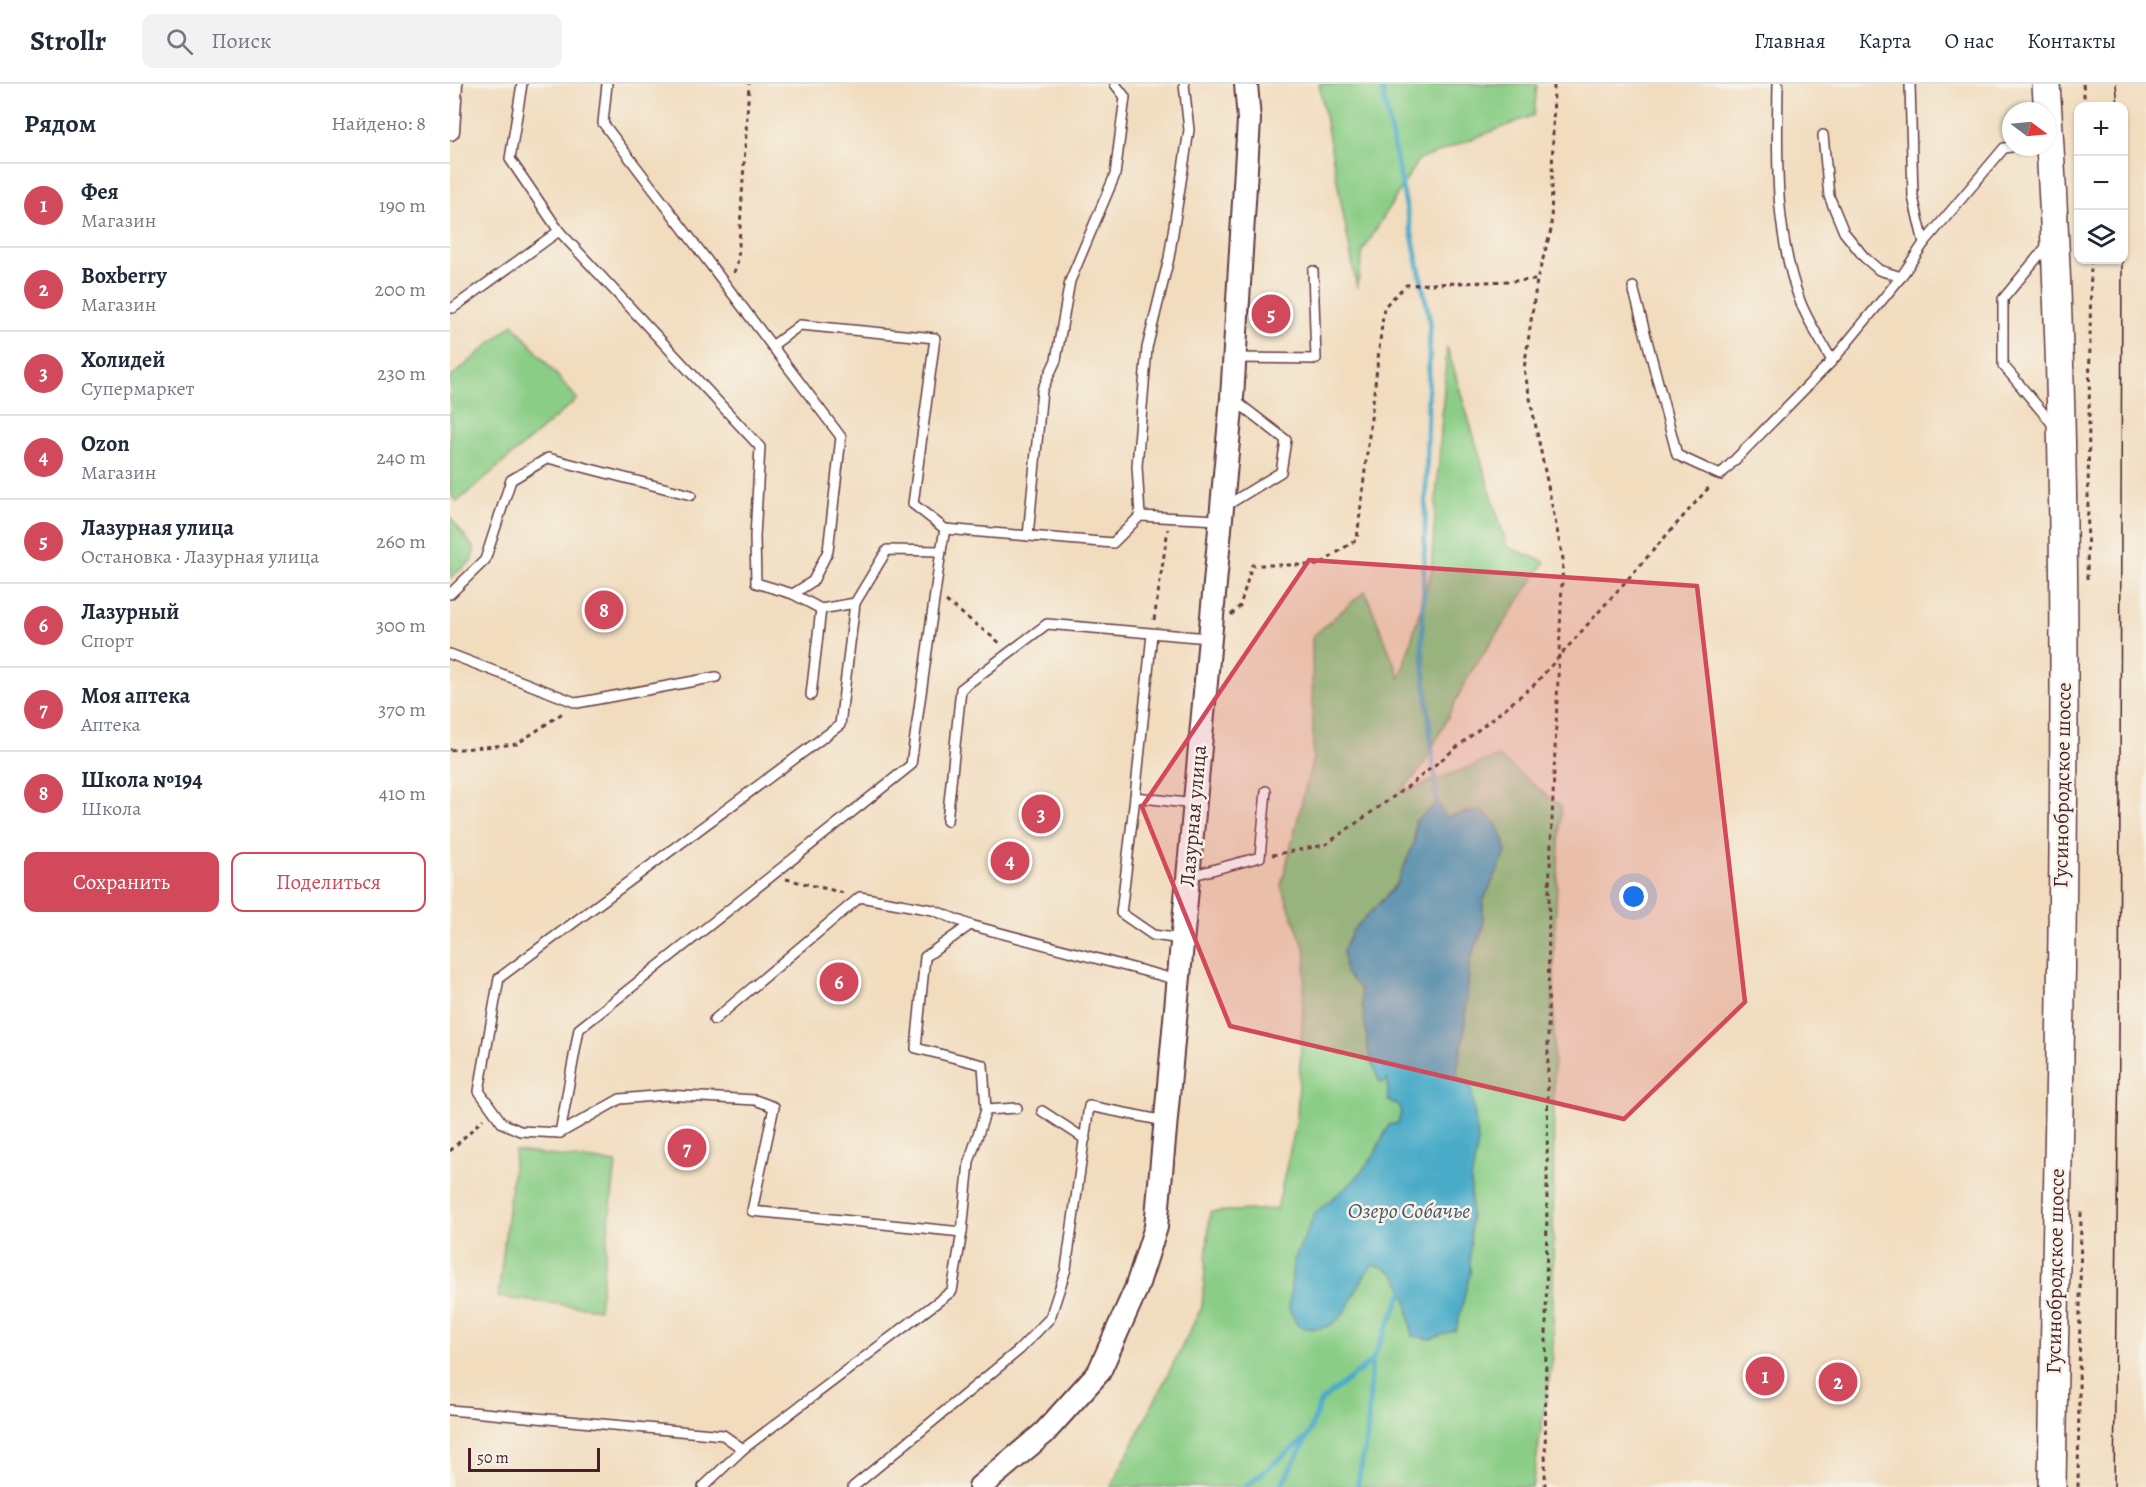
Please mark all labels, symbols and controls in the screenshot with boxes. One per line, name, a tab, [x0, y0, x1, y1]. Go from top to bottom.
search box	[142, 14, 562, 68]
text: Strollr	[30, 22, 106, 60]
icon: search	[163, 25, 196, 58]
text: Поиск	[211, 26, 271, 56]
text: Главная	[1754, 27, 1826, 55]
text: Карта	[1859, 27, 1911, 55]
text: О нас	[1944, 27, 1994, 55]
text: Контакты	[2027, 27, 2116, 55]
north arrow	[2002, 102, 2056, 156]
map controls	[2074, 102, 2128, 264]
button: +	[2074, 102, 2128, 156]
text: Рядом	[24, 106, 96, 141]
text: Найдено: 8	[331, 110, 426, 137]
button: −	[2074, 156, 2128, 210]
text: Фея	[81, 177, 119, 207]
text: 1	[40, 192, 47, 219]
text: 190 m	[379, 192, 426, 219]
text: Магазин	[81, 207, 156, 234]
button: layers	[2074, 210, 2128, 264]
text: Boxberry	[81, 261, 167, 291]
text: 2	[39, 276, 48, 303]
text: 200 m	[375, 276, 426, 303]
text: Магазин	[81, 291, 156, 318]
pin: 5	[1252, 292, 1290, 336]
text: Холидей	[81, 345, 165, 375]
text: 3	[39, 360, 48, 387]
text: 230 m	[377, 360, 426, 387]
text: Супермаркет	[81, 375, 195, 402]
text: Ozon	[81, 429, 130, 459]
text: 4	[39, 444, 48, 471]
text: 240 m	[376, 444, 426, 471]
text: Магазин	[81, 459, 156, 486]
text: Лазурная улица	[81, 513, 234, 543]
text: 5	[39, 528, 48, 555]
text: 260 m	[376, 528, 426, 555]
text: Остановка · Лазурная улица	[81, 543, 319, 570]
pin: 8	[584, 588, 624, 632]
text: Лазурный	[81, 597, 179, 627]
text: 6	[39, 612, 48, 639]
text: 300 m	[376, 612, 426, 639]
text: Спорт	[81, 627, 134, 654]
text: Моя аптека	[81, 681, 190, 711]
street label: Гусинобродское шоссе	[2046, 682, 2078, 888]
text: 7	[39, 696, 48, 723]
text: 370 m	[378, 696, 426, 723]
text: Аптека	[81, 711, 141, 738]
street label: Лазурная улица	[1173, 744, 1213, 888]
text: Школа №194	[81, 765, 203, 795]
text: 8	[39, 780, 48, 807]
text: 410 m	[379, 780, 426, 807]
pin: 3	[1022, 792, 1060, 836]
text: Школа	[81, 795, 141, 822]
pin: 4	[990, 838, 1030, 884]
button: Сохранить	[24, 852, 219, 912]
button: Поделиться	[231, 852, 426, 912]
your location	[1619, 882, 1648, 911]
pin: 6	[820, 960, 858, 1004]
pin: 7	[668, 1126, 706, 1170]
street label: Гусинобродское шоссе	[2039, 1168, 2071, 1374]
water label: Озеро Собачье	[1348, 1196, 1470, 1226]
pin: 1	[1746, 1354, 1784, 1398]
pin: 2	[1818, 1360, 1858, 1404]
scale bar	[468, 1445, 600, 1472]
text: 50 m	[477, 1447, 509, 1469]

